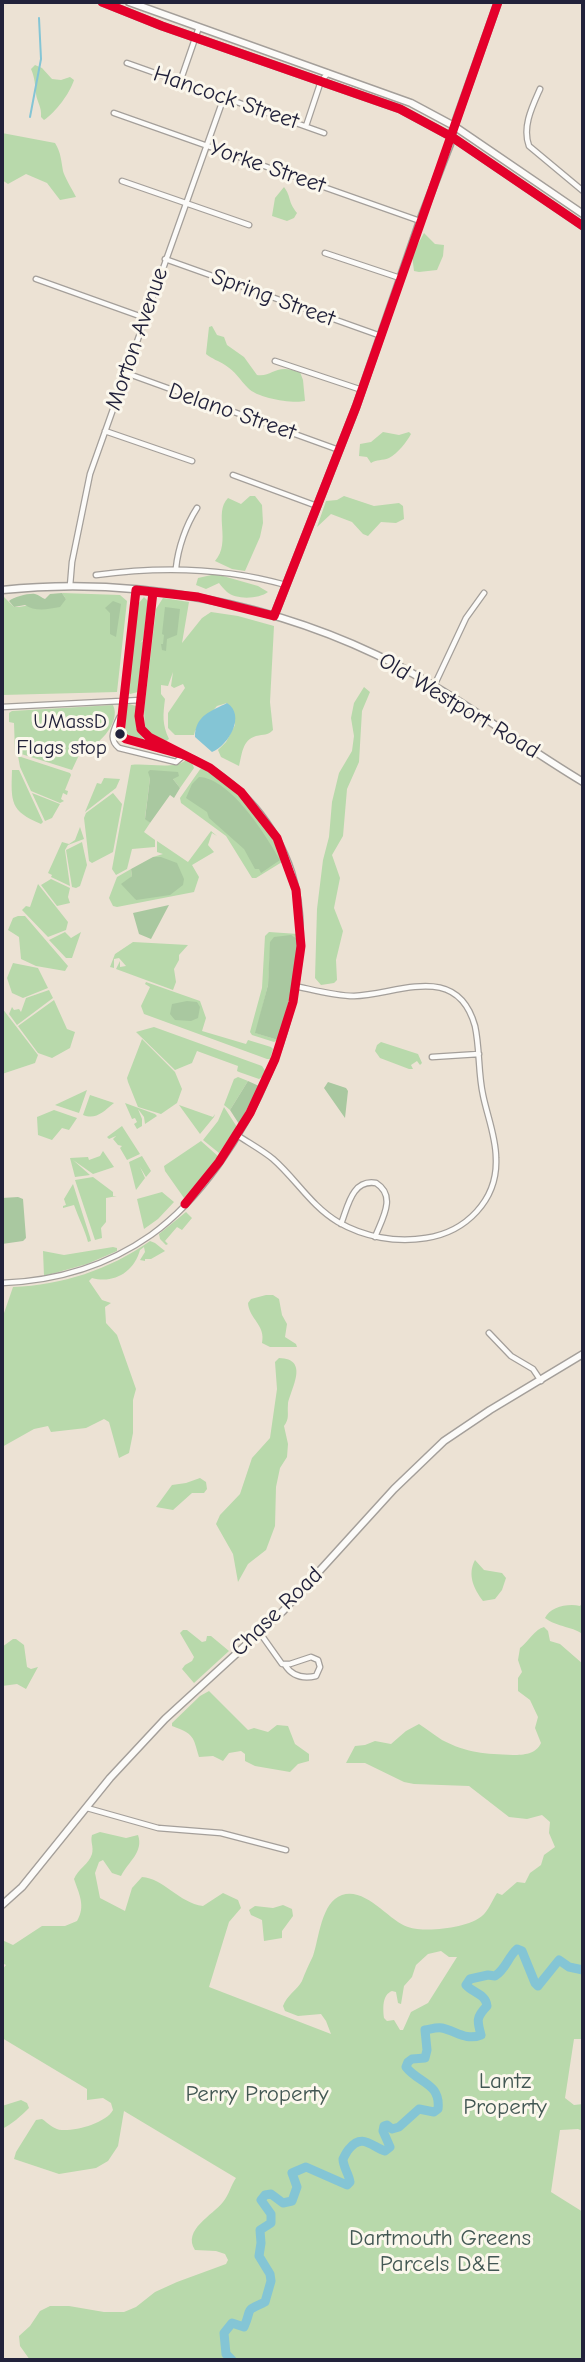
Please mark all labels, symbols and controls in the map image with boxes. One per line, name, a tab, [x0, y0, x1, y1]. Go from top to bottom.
street label: Hancock Street	[150, 60, 302, 136]
street label: Yorke Street	[205, 134, 329, 200]
street label: Spring Street	[207, 263, 339, 333]
street label: Morton Avenue	[100, 264, 174, 414]
street label: Delano Street	[165, 377, 299, 447]
street label: Old Westport Road	[373, 647, 545, 765]
place label: UMassD Flags stop	[16, 709, 107, 759]
marker: UMassD Flags stop	[113, 727, 127, 741]
street label: Chase Road	[225, 1562, 329, 1662]
park label: Lantz Property	[463, 2067, 547, 2121]
park label: Perry Property	[185, 2080, 329, 2108]
park label: Dartmouth Greens Parcels D&E	[349, 2224, 531, 2278]

